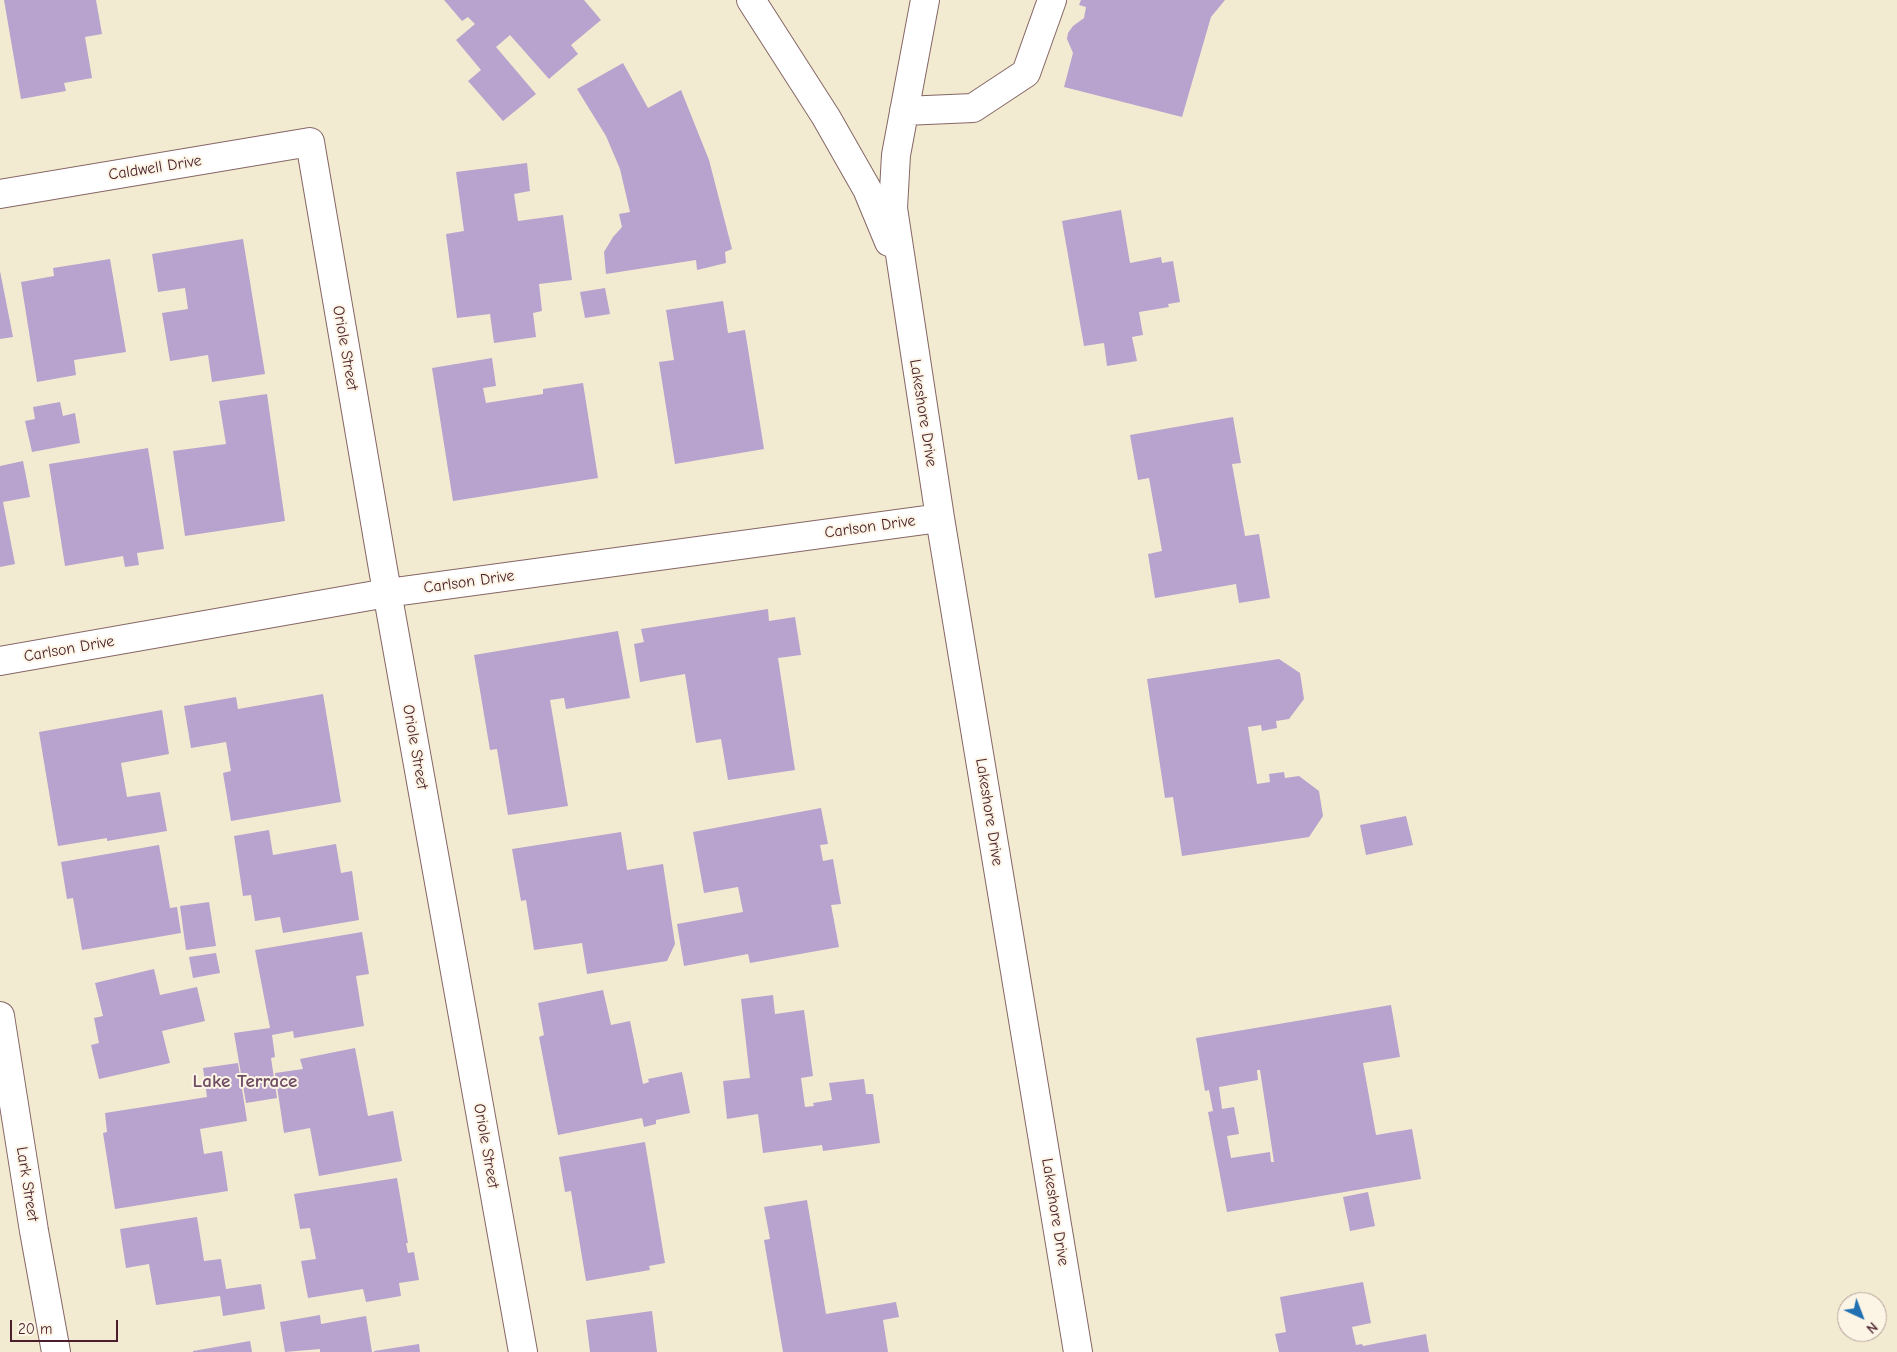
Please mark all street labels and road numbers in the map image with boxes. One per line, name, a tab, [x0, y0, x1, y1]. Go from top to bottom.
street label: Caldwell Drive	[107, 151, 203, 185]
street label: Oriole Street	[328, 304, 362, 392]
street label: Lakeshore Drive	[905, 358, 941, 468]
street label: Carlson Drive	[823, 511, 917, 543]
street label: Carlson Drive	[422, 566, 516, 598]
street label: Carlson Drive	[22, 632, 116, 666]
street label: Oriole Street	[398, 703, 432, 791]
street label: Lakeshore Drive	[971, 757, 1007, 867]
street label: Oriole Street	[469, 1102, 503, 1190]
street label: Lark Street	[12, 1145, 42, 1223]
street label: Lakeshore Drive	[1037, 1157, 1073, 1267]

